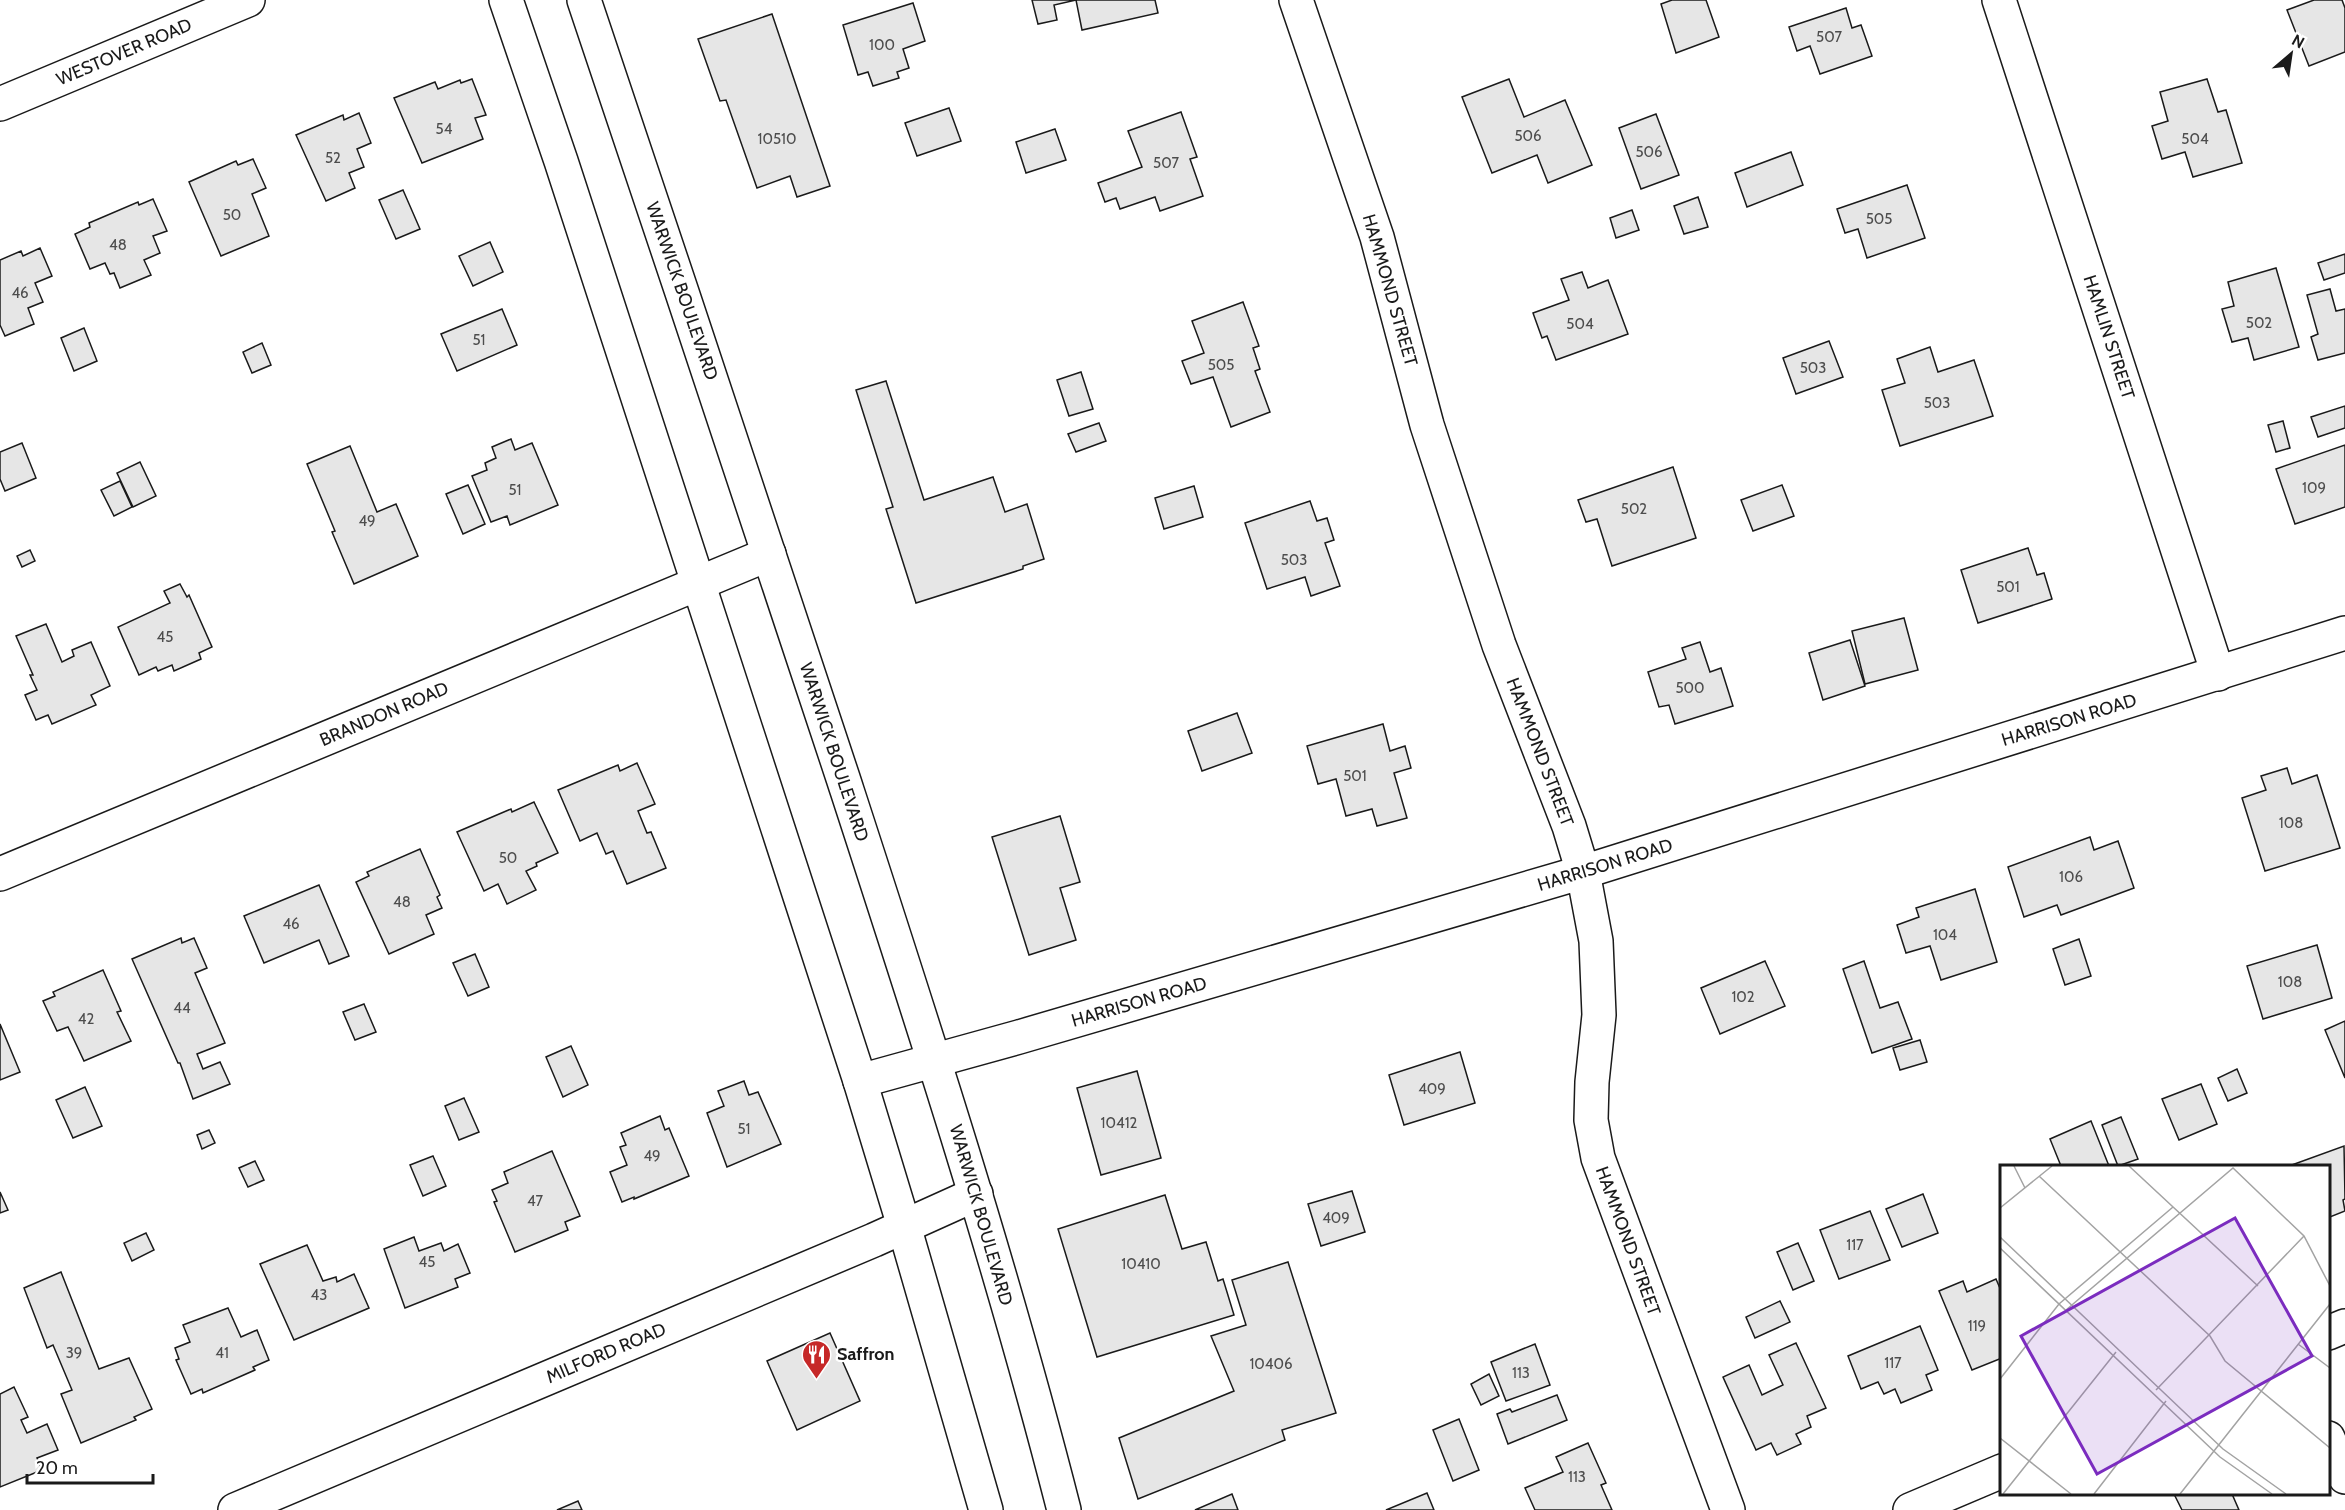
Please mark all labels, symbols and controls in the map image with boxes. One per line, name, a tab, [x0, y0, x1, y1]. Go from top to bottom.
street label: WESTOVER ROAD	[53, 14, 195, 90]
north arrow	[2261, 24, 2321, 84]
house number: 507	[1816, 28, 1842, 46]
text: N	[2288, 30, 2308, 52]
house number: 100	[869, 36, 895, 54]
house number: 54	[436, 120, 453, 138]
house number: 506	[1514, 127, 1542, 145]
house number: 10510	[758, 130, 796, 148]
house number: 504	[2181, 130, 2209, 148]
house number: 506	[1635, 143, 1663, 161]
house number: 52	[325, 149, 341, 167]
house number: 507	[1153, 154, 1179, 172]
street label: WARWICK BOULEVARD	[641, 199, 723, 383]
house number: 50	[223, 206, 241, 224]
house number: 505	[1866, 210, 1892, 228]
street label: HAMMOND STREET	[1358, 211, 1422, 369]
house number: 48	[109, 236, 127, 254]
street label: HAMLIN STREET	[2079, 272, 2140, 402]
house number: 46	[11, 284, 29, 302]
house number: 502	[2246, 314, 2272, 332]
house number: 504	[1566, 315, 1594, 333]
house number: 51	[472, 331, 486, 349]
house number: 505	[1208, 356, 1234, 374]
house number: 503	[1800, 359, 1826, 377]
house number: 503	[1924, 394, 1950, 412]
house number: 109	[2302, 479, 2326, 497]
house number: 51	[508, 481, 522, 499]
house number: 502	[1621, 500, 1647, 518]
house number: 49	[358, 512, 376, 530]
house number: 503	[1281, 551, 1307, 569]
house number: 501	[1996, 578, 2020, 596]
house number: 45	[157, 628, 173, 646]
street label: WARWICK BOULEVARD	[795, 660, 873, 844]
street label: HAMMOND STREET	[1502, 675, 1579, 830]
street label: BRANDON ROAD	[316, 677, 452, 751]
house number: 500	[1675, 679, 1705, 697]
street label: HARRISON ROAD	[1999, 689, 2139, 751]
house number: 501	[1343, 767, 1367, 785]
house number: 108	[2279, 814, 2303, 832]
street label: HARRISON ROAD	[1535, 834, 1675, 896]
house number: 50	[499, 849, 517, 867]
house number: 106	[2059, 868, 2083, 886]
house number: 48	[393, 893, 411, 911]
house number: 46	[282, 915, 300, 933]
house number: 104	[1933, 926, 1957, 944]
street label: HARRISON ROAD	[1069, 972, 1209, 1032]
house number: 108	[2278, 973, 2302, 991]
house number: 102	[1731, 988, 1755, 1006]
house number: 44	[173, 999, 191, 1017]
house number: 42	[78, 1010, 94, 1028]
house number: 409	[1418, 1080, 1446, 1098]
house number: 10412	[1101, 1114, 1138, 1132]
house number: 51	[737, 1120, 751, 1138]
street label: WARWICK BOULEVARD	[945, 1122, 1017, 1308]
house number: 49	[643, 1147, 661, 1165]
street label: HAMMOND STREET	[1591, 1163, 1665, 1319]
inset map	[2000, 1165, 2330, 1495]
house number: 47	[527, 1192, 544, 1210]
house number: 409	[1322, 1209, 1350, 1227]
house number: 117	[1846, 1236, 1864, 1254]
house number: 45	[419, 1253, 435, 1271]
house number: 10410	[1121, 1255, 1161, 1273]
house number: 43	[311, 1286, 327, 1304]
house number: 119	[1968, 1317, 1986, 1335]
street label: MILFORD ROAD	[543, 1318, 669, 1388]
restaurant icon: Saffron	[800, 1338, 832, 1380]
place label: Saffron	[837, 1343, 895, 1365]
house number: 39	[66, 1344, 82, 1362]
house number: 41	[215, 1344, 229, 1362]
house number: 117	[1884, 1354, 1902, 1372]
house number: 10406	[1249, 1355, 1293, 1373]
house number: 113	[1512, 1364, 1530, 1382]
scale bar	[27, 1447, 153, 1485]
text: 20 m	[36, 1457, 78, 1479]
house number: 113	[1568, 1468, 1586, 1486]

